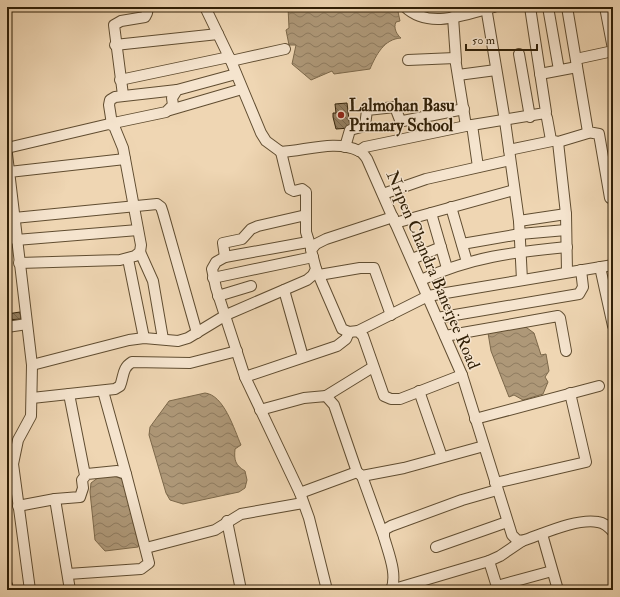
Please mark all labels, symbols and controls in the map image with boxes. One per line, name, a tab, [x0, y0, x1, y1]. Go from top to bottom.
scale bar	[466, 26, 537, 52]
text: 50 m	[472, 33, 496, 48]
place label: Lalmohan Basu Primary School	[349, 95, 455, 137]
marker: Lalmohan Basu Primary School	[336, 110, 346, 120]
street label: Nripen Chandra Banerjee Road	[381, 168, 485, 373]

